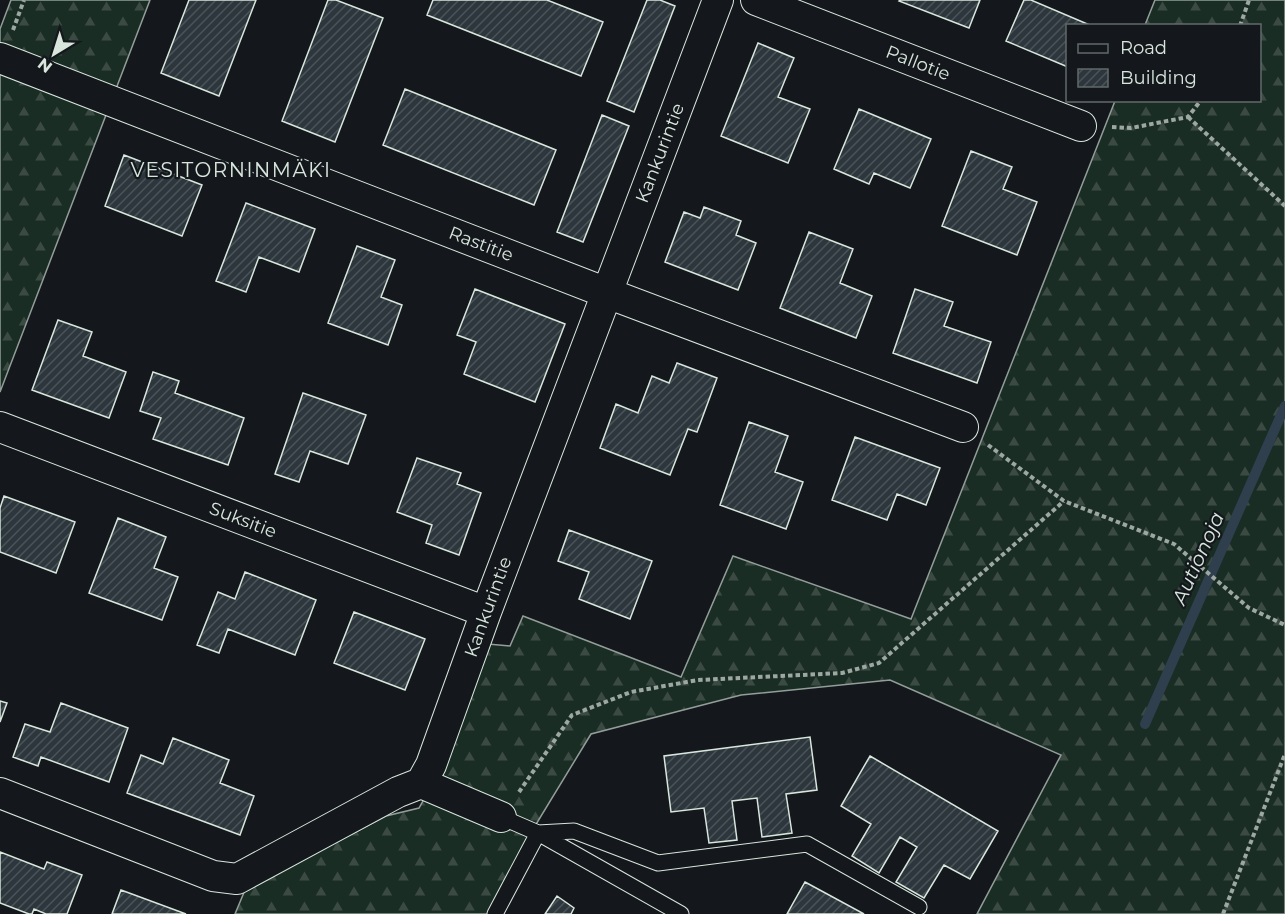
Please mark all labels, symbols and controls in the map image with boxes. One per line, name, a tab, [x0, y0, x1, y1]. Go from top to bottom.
north arrow	[24, 24, 84, 84]
legend	[1066, 24, 1261, 102]
text: Road	[1120, 37, 1167, 59]
street label: Pallotie	[883, 41, 953, 85]
text: N	[34, 54, 56, 77]
text: Building	[1120, 67, 1197, 89]
street label: Kankurintie	[631, 100, 689, 206]
district label: VESITORNINMÄKI	[130, 158, 332, 182]
street label: Rastitie	[446, 222, 516, 266]
street label: Suksitie	[206, 497, 280, 543]
water label: Autionoja	[1167, 508, 1229, 609]
street label: Kankurintie	[460, 554, 516, 660]

